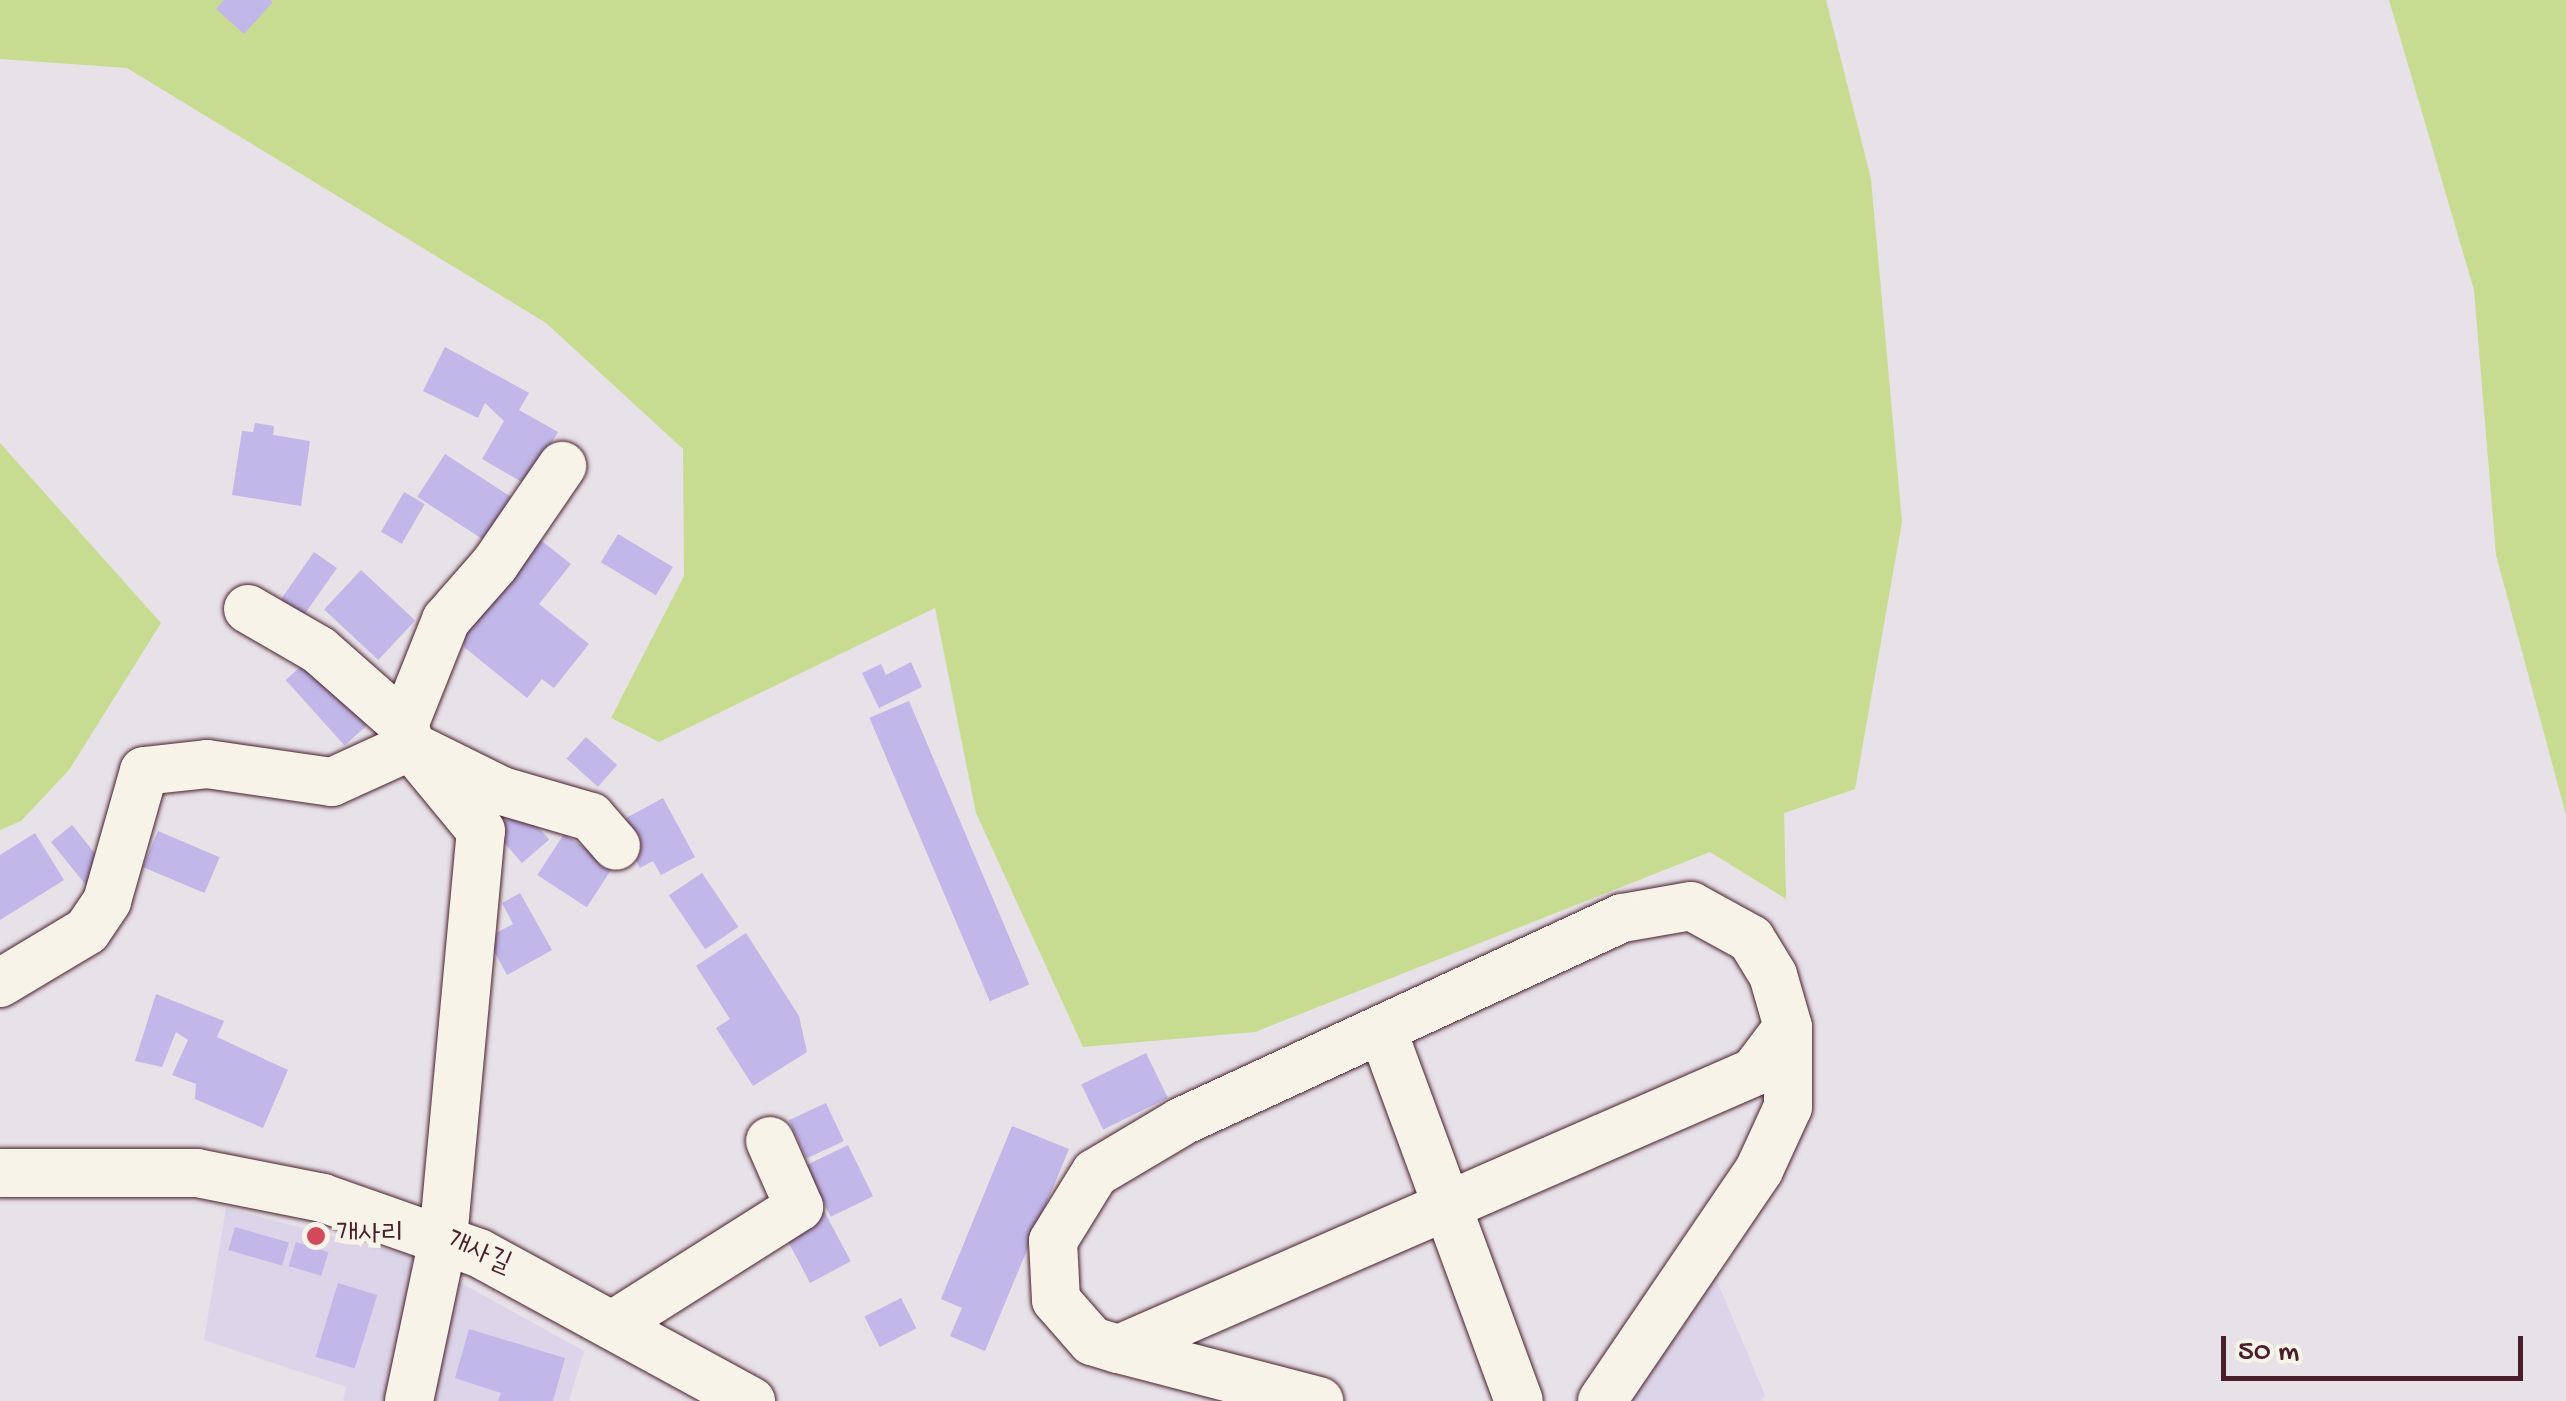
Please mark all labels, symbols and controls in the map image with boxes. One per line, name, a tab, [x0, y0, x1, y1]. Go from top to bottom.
place label: 개사리	[336, 1219, 404, 1253]
marker: 개사리	[305, 1225, 327, 1247]
street label: 개사길	[440, 1225, 516, 1283]
scale bar	[2226, 1316, 2528, 1378]
text: 50 m	[2238, 1336, 2299, 1371]

